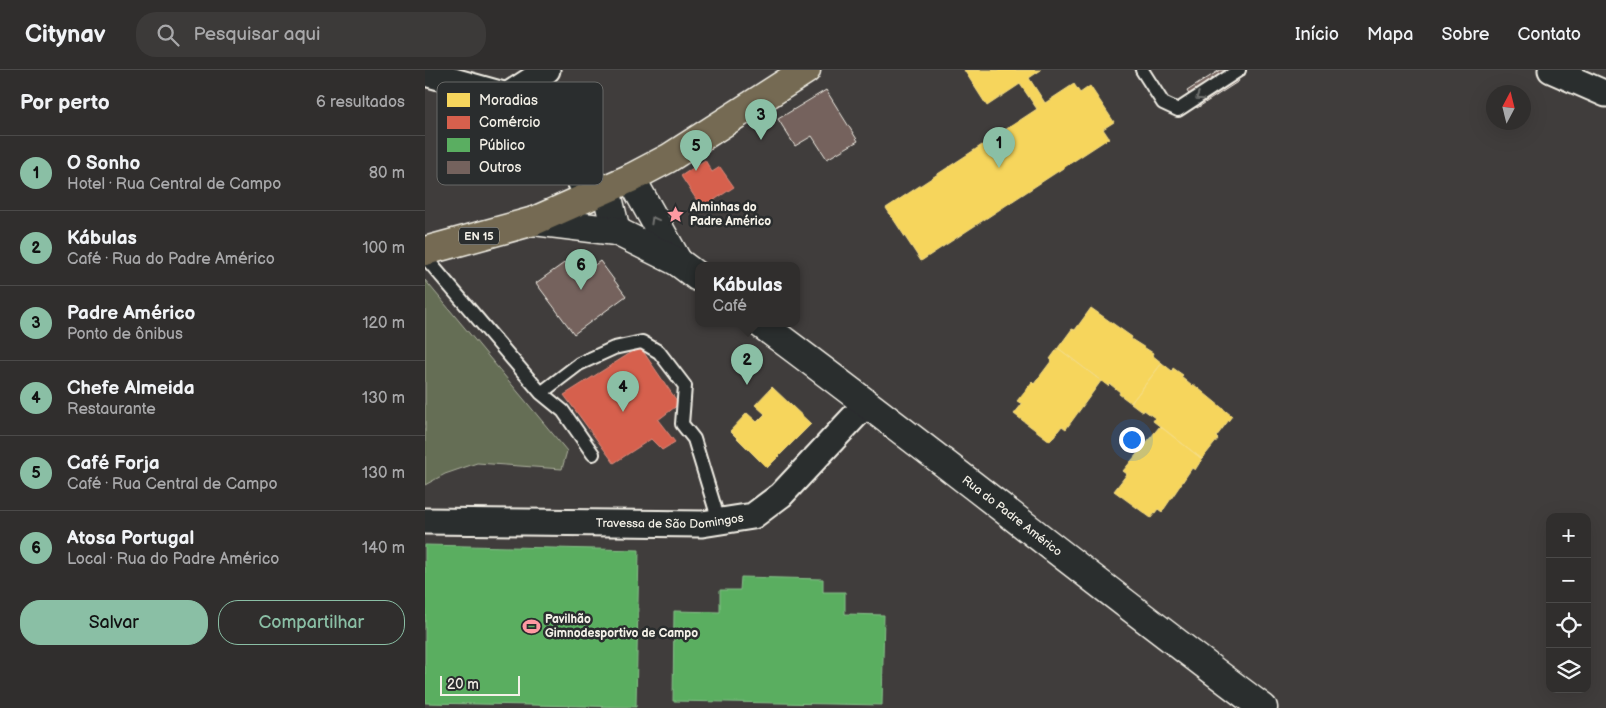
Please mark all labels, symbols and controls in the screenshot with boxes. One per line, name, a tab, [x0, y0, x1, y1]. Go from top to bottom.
search box	[136, 12, 486, 57]
text: Citynav	[25, 20, 106, 49]
icon: search	[154, 21, 182, 49]
text: Pesquisar aqui	[194, 23, 321, 46]
text: Início	[1295, 24, 1339, 45]
text: Mapa	[1367, 24, 1413, 45]
text: Sobre	[1441, 24, 1489, 45]
text: Contato	[1517, 24, 1581, 45]
legend	[437, 82, 603, 185]
north arrow	[1486, 85, 1531, 130]
text: Por perto	[20, 90, 110, 115]
one-way arrow	[1195, 90, 1204, 100]
text: Moradias	[479, 92, 538, 109]
text: 6 resultados	[316, 93, 405, 112]
pin: 3	[745, 99, 777, 140]
text: Comércio	[479, 114, 540, 131]
pin: 1	[983, 127, 1015, 168]
pin: 5	[680, 130, 712, 171]
text: Público	[479, 137, 525, 154]
text: O Sonho	[67, 152, 140, 175]
text: Outros	[479, 159, 521, 176]
text: 1	[33, 164, 39, 183]
text: 80 m	[369, 164, 405, 183]
text: Hotel · Rua Central de Campo	[67, 175, 281, 194]
place label: Alminhas do Padre Américo	[689, 200, 771, 229]
place icon: Alminhas do Padre Américo	[666, 204, 686, 224]
one-way arrow	[650, 217, 660, 226]
text: Kábulas	[67, 227, 137, 250]
road number: EN 15	[459, 228, 499, 245]
text: 2	[31, 239, 41, 258]
text: 100 m	[362, 239, 405, 258]
pin: 6	[565, 249, 597, 290]
text: Café · Rua do Padre Américo	[67, 250, 275, 269]
popup	[695, 262, 800, 327]
text: Kábulas	[713, 274, 782, 297]
text: Café	[713, 297, 747, 316]
text: Padre Américo	[67, 302, 195, 325]
text: 3	[31, 314, 41, 333]
text: 120 m	[362, 314, 405, 333]
text: Ponto de ônibus	[67, 325, 183, 344]
pin: 2	[731, 344, 763, 385]
pin: 4	[607, 371, 639, 412]
text: Chefe Almeida	[67, 377, 195, 400]
text: 4	[31, 389, 41, 408]
text: 130 m	[362, 389, 405, 408]
text: Restaurante	[67, 400, 156, 419]
your location	[1119, 427, 1145, 453]
text: Café Forja	[67, 452, 160, 475]
text: 5	[31, 464, 41, 483]
text: 130 m	[362, 464, 405, 483]
street label: Rua do Padre Américo	[959, 472, 1065, 559]
text: Café · Rua Central de Campo	[67, 475, 278, 494]
street label: Travessa de São Domingos	[596, 510, 745, 532]
map controls	[1546, 513, 1591, 693]
button: +	[1546, 513, 1591, 558]
text: Atosa Portugal	[67, 527, 194, 550]
text: 6	[31, 539, 41, 558]
text: 140 m	[362, 539, 405, 558]
text: Local · Rua do Padre Américo	[67, 550, 279, 569]
button: −	[1546, 558, 1591, 603]
button: Salvar	[20, 600, 208, 645]
button: Compartilhar	[218, 600, 405, 645]
button: locate	[1546, 603, 1591, 648]
place label: Pavilhão Gimnodesportivo de Campo	[545, 612, 698, 641]
sports icon: Pavilhão Gimnodesportivo de Campo	[521, 616, 541, 636]
button: layers	[1546, 648, 1591, 693]
scale bar	[440, 673, 520, 696]
text: 20 m	[447, 676, 479, 693]

